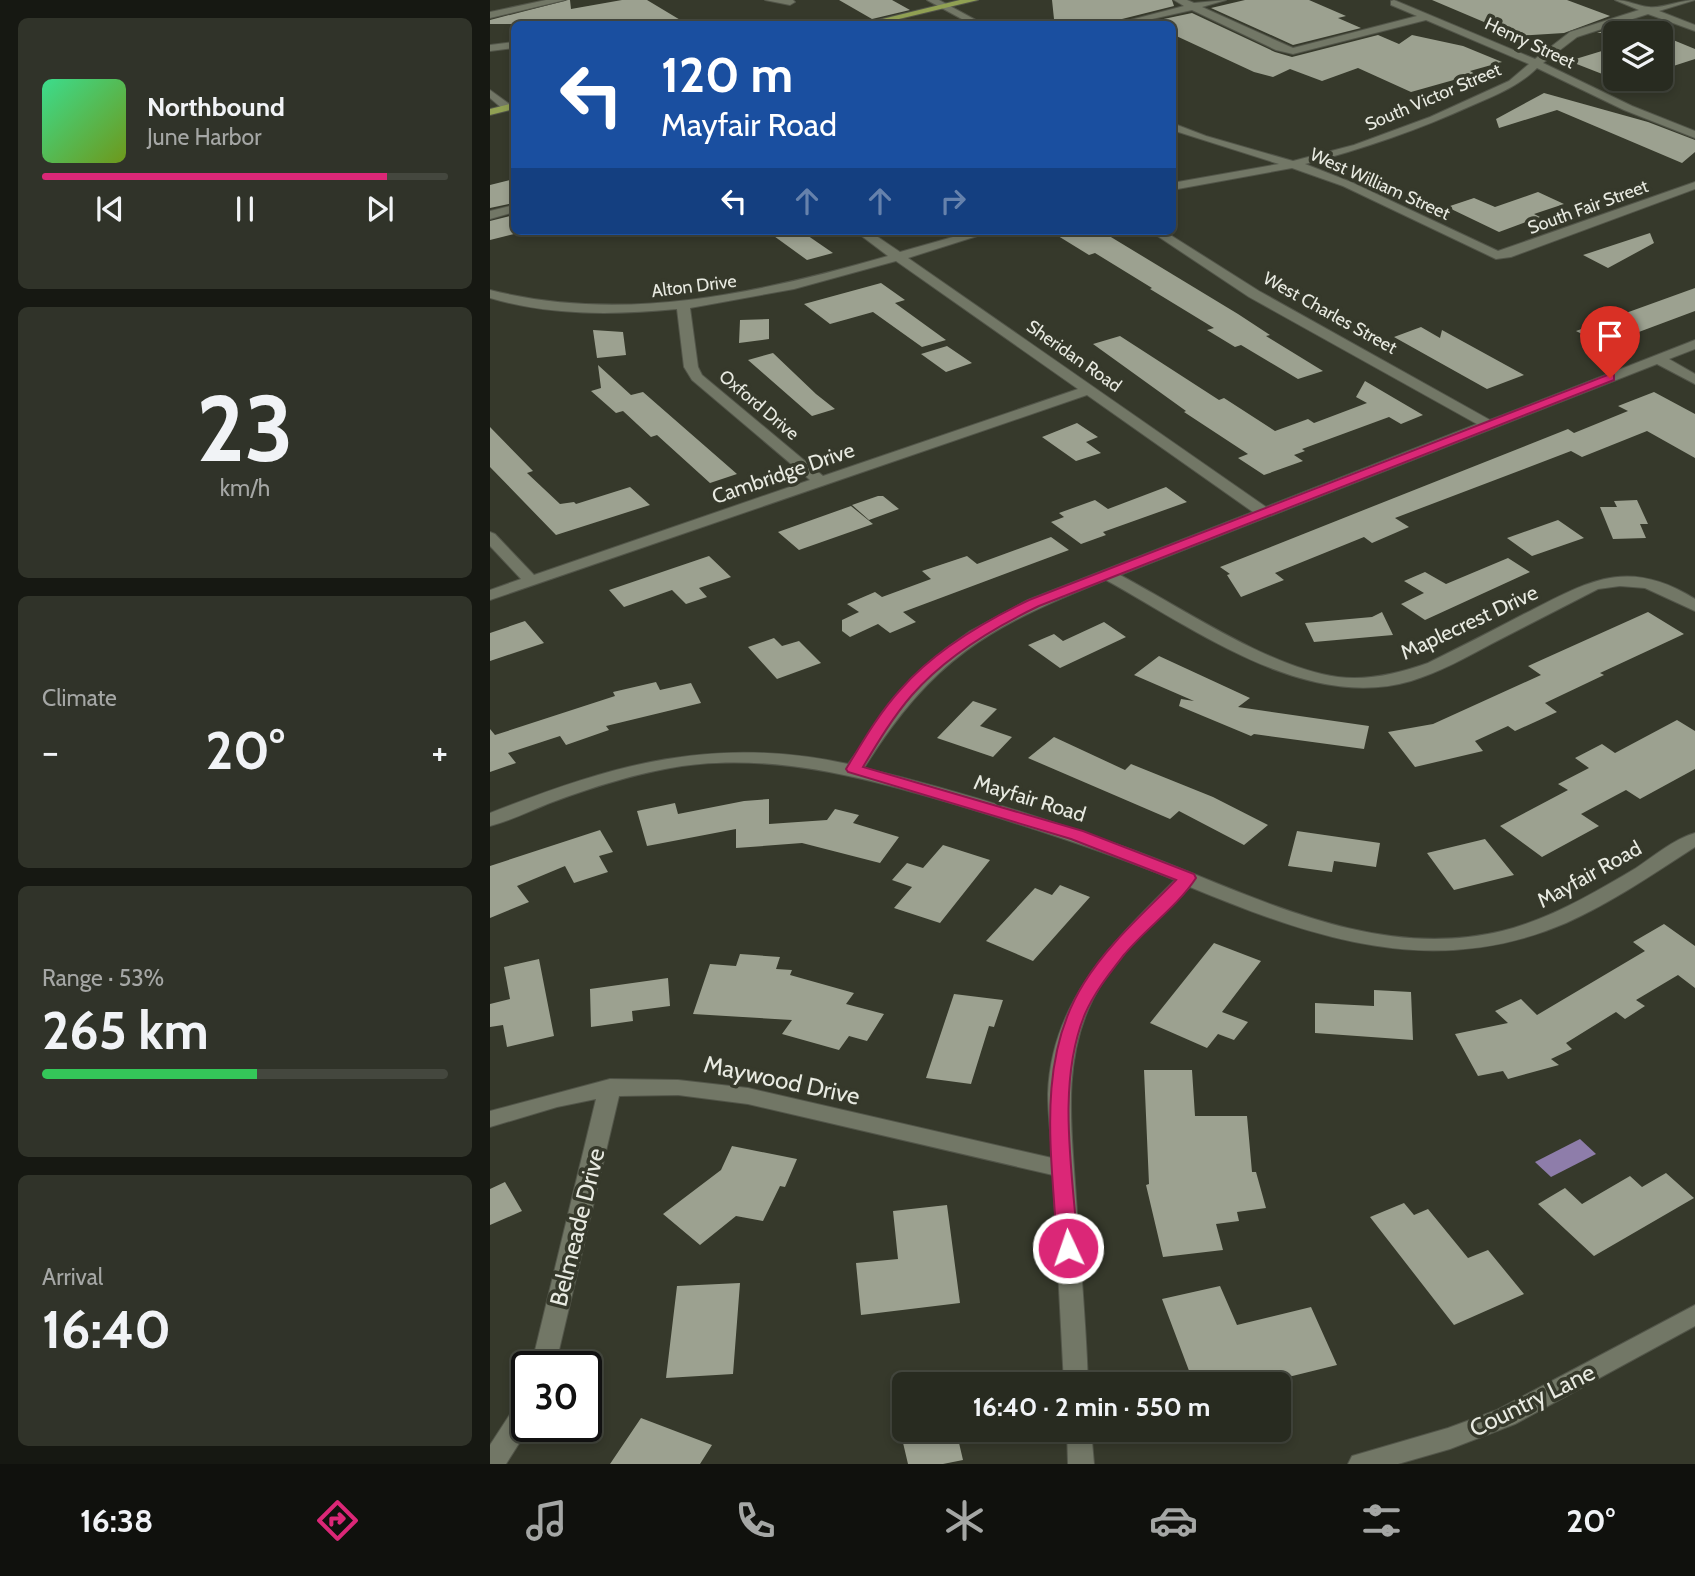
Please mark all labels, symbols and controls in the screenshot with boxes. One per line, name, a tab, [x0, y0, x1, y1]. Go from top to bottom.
street label: Henry Street	[1481, 13, 1579, 73]
map controls	[1603, 21, 1673, 91]
button: layers	[1603, 21, 1673, 91]
text: 120 m	[661, 45, 793, 104]
icon: left	[546, 49, 637, 140]
street label: South Victor Street	[1362, 58, 1504, 136]
text: Northbound	[147, 91, 285, 123]
text: Mayfair Road	[661, 105, 837, 144]
text: June Harbor	[147, 123, 261, 151]
street label: West William Street	[1307, 143, 1453, 225]
street label: South Fair Street	[1525, 175, 1651, 239]
icon: left	[715, 182, 753, 220]
icon: ahead	[788, 182, 826, 220]
icon: ahead	[861, 182, 899, 220]
icon: right	[934, 182, 972, 220]
icon: previous	[91, 190, 129, 228]
icon: pause	[226, 190, 264, 228]
icon: next	[361, 190, 399, 228]
street label: West Charles Street	[1259, 267, 1401, 359]
street label: Alton Drive	[650, 270, 738, 302]
pin	[1580, 306, 1640, 378]
street label: Sheridan Road	[1022, 315, 1126, 397]
icon: arrive	[1591, 317, 1629, 355]
street label: Oxford Drive	[714, 365, 804, 445]
text: 23	[196, 373, 294, 484]
street label: Cambridge Drive	[709, 437, 858, 509]
text: km/h	[220, 474, 270, 502]
street label: Maplecrest Drive	[1396, 579, 1542, 665]
text: Climate	[42, 684, 117, 712]
text: 20°	[205, 719, 285, 782]
text: −	[42, 728, 59, 775]
text: +	[431, 728, 448, 775]
street label: Mayfair Road	[971, 769, 1089, 827]
street label: Mayfair Road	[1532, 835, 1646, 913]
text: Range · 53%	[42, 964, 164, 992]
text: 265 km	[42, 999, 209, 1062]
street label: Maywood Drive	[701, 1049, 863, 1111]
street label: Belmeade Drive	[543, 1145, 611, 1309]
position arrow	[1031, 1211, 1105, 1285]
text: Arrival	[42, 1263, 103, 1291]
text: 16:40	[42, 1298, 171, 1361]
speed limit sign: 30	[511, 1351, 602, 1442]
street label: Country Lane	[1465, 1357, 1599, 1443]
text: 16:40 · 2 min · 550 m	[973, 1391, 1210, 1423]
icon: directions	[313, 1496, 362, 1545]
icon: music	[522, 1496, 571, 1545]
icon: phone	[731, 1496, 780, 1545]
icon: climate	[940, 1496, 989, 1545]
icon: car	[1149, 1496, 1198, 1545]
icon: filters	[1357, 1496, 1406, 1545]
text: 16:38	[80, 1501, 153, 1540]
text: 20°	[1566, 1501, 1615, 1540]

